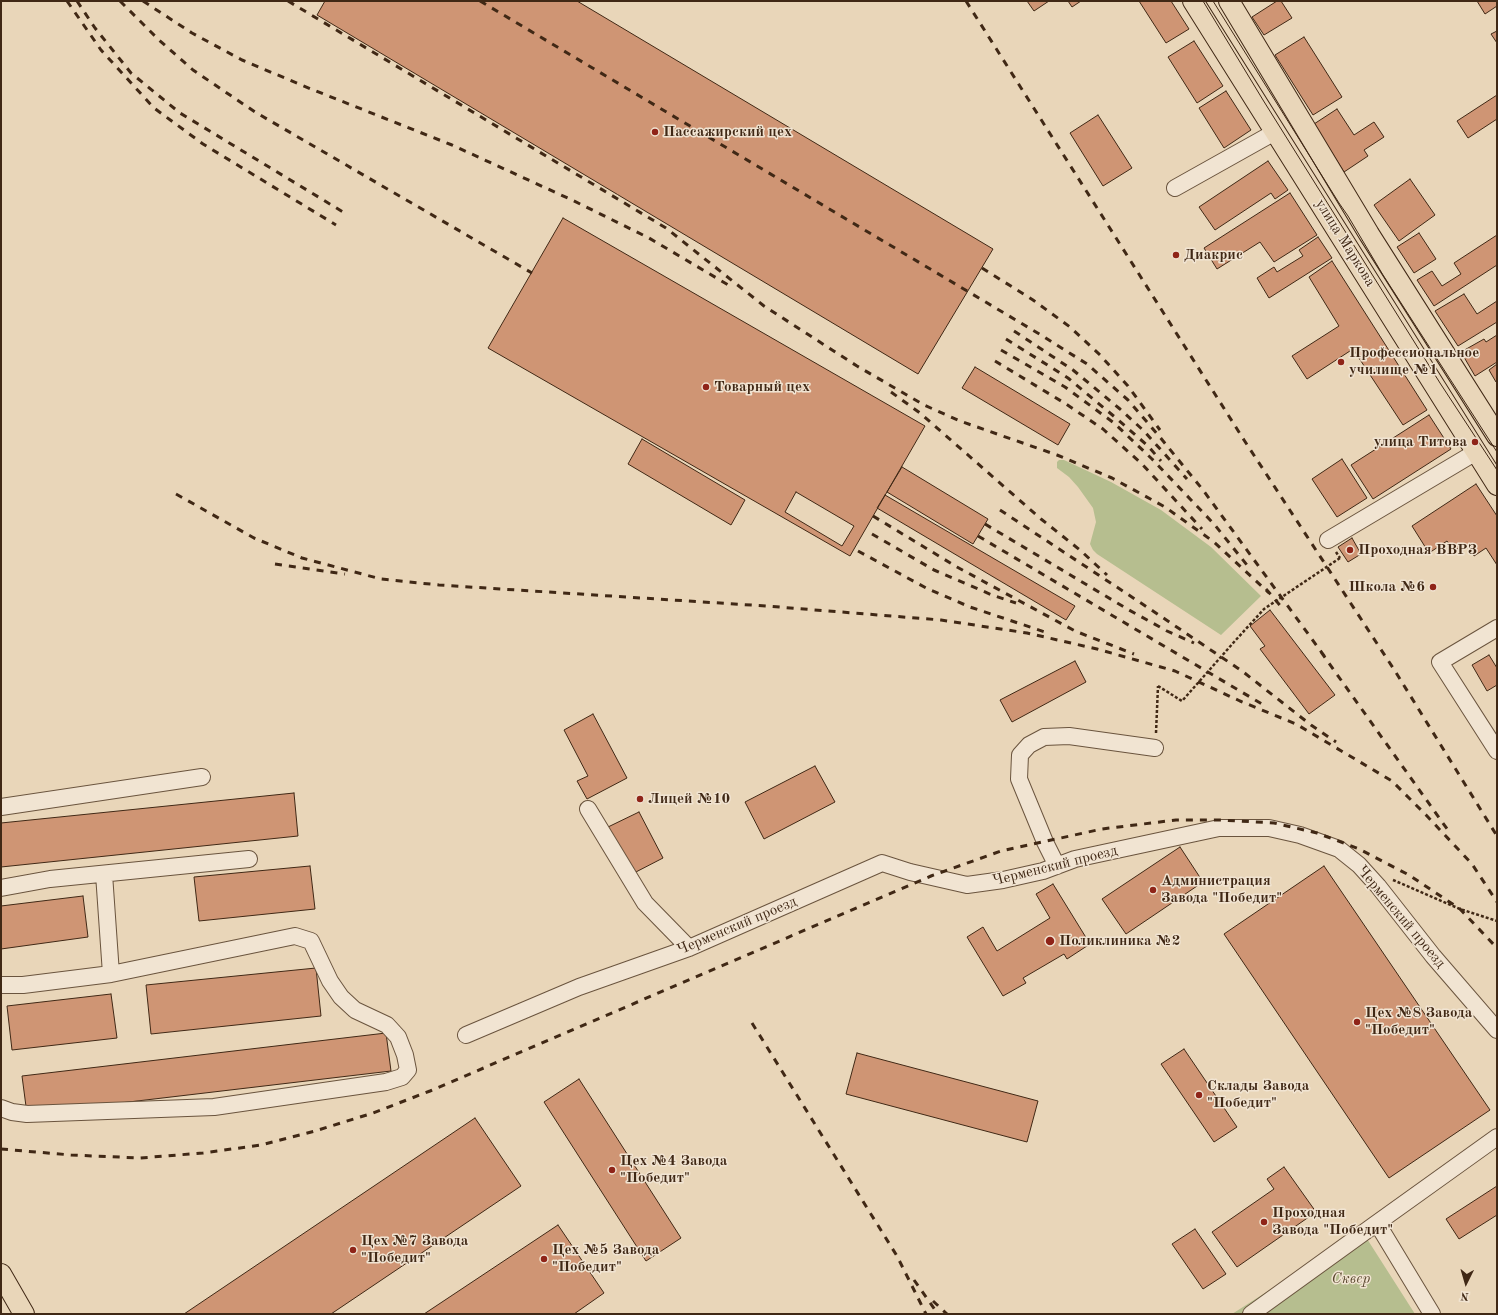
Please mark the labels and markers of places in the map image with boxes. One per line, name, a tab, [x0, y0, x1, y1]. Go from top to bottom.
place label: Пассажирский цех	[663, 123, 792, 141]
marker: Пассажирский цех	[650, 127, 660, 137]
place label: Диакрис	[1184, 246, 1243, 264]
marker: Диакрис	[1171, 250, 1181, 260]
place label: Профессиональное училище №1	[1349, 344, 1479, 379]
marker: Профессиональное училище №1	[1336, 357, 1346, 367]
place label: Товарный цех	[714, 378, 810, 396]
marker: Товарный цех	[701, 382, 711, 392]
place label: улица Титова	[1374, 433, 1467, 451]
marker: улица Титова	[1470, 437, 1480, 447]
place label: Проходная ВВРЗ	[1358, 541, 1477, 559]
marker: Проходная ВВРЗ	[1345, 545, 1355, 555]
place label: Школа №6	[1349, 578, 1425, 596]
marker: Школа №6	[1428, 582, 1438, 592]
place label: Лицей №10	[648, 790, 730, 808]
marker: Лицей №10	[635, 794, 645, 804]
place label: Администрация Завода "Победит"	[1161, 872, 1282, 907]
marker: Администрация Завода "Победит"	[1148, 885, 1158, 895]
place label: Поликлиника №2	[1059, 932, 1181, 950]
marker: Поликлиника №2	[1044, 935, 1056, 947]
place label: Цех №8 Завода "Победит"	[1365, 1004, 1472, 1039]
marker: Цех №8 Завода "Победит"	[1352, 1017, 1362, 1027]
place label: Склады Завода "Победит"	[1207, 1077, 1309, 1112]
marker: Склады Завода "Победит"	[1194, 1090, 1204, 1100]
place label: Цех №4 Завода "Победит"	[620, 1152, 727, 1187]
marker: Цех №4 Завода "Победит"	[607, 1165, 617, 1175]
place label: Проходная Завода "Победит"	[1272, 1204, 1393, 1239]
marker: Проходная Завода "Победит"	[1259, 1217, 1269, 1227]
place label: Цех №7 Завода "Победит"	[361, 1232, 468, 1267]
place label: Цех №5 Завода "Победит"	[552, 1241, 659, 1276]
marker: Цех №7 Завода "Победит"	[348, 1245, 358, 1255]
marker: Цех №5 Завода "Победит"	[539, 1254, 549, 1264]

